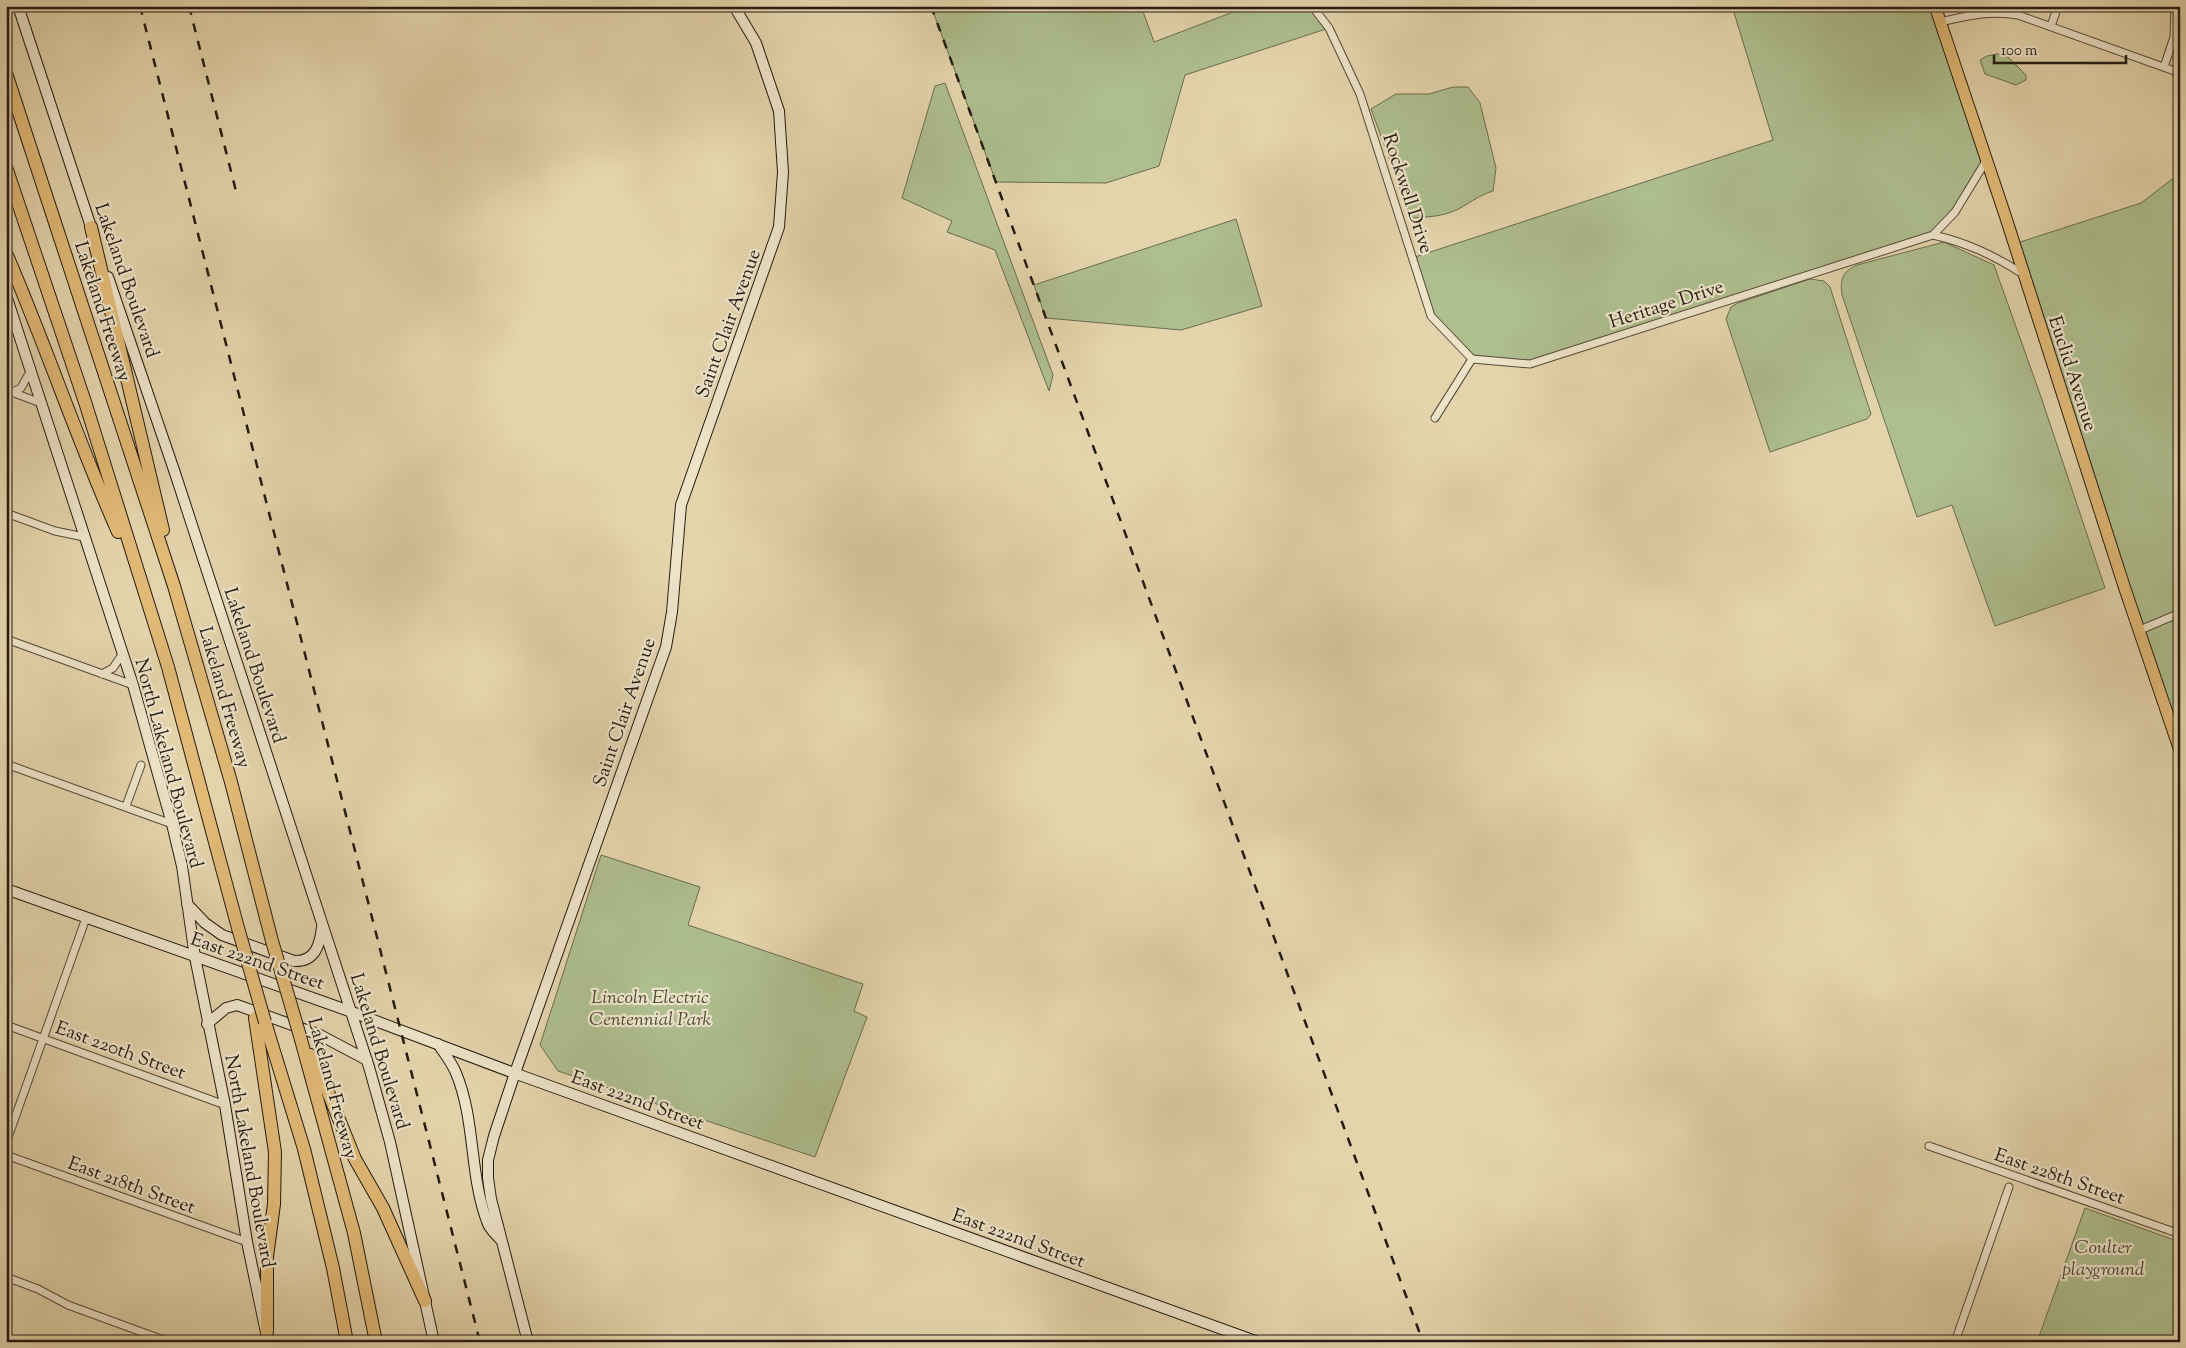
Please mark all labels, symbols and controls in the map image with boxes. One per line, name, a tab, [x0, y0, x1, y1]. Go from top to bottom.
scale bar	[1994, 32, 2126, 64]
text: 100 m	[2001, 41, 2038, 62]
street label: Rockwell Drive	[1375, 130, 1439, 257]
street label: Lakeland Boulevard	[86, 200, 165, 362]
street label: Lakeland Freeway	[66, 238, 137, 386]
street label: Saint Clair Avenue	[690, 246, 769, 402]
street label: Heritage Drive	[1606, 274, 1728, 337]
street label: Euclid Avenue	[2040, 313, 2103, 435]
street label: Lakeland Boulevard	[216, 584, 292, 747]
street label: Lakeland Freeway	[191, 624, 257, 772]
street label: Saint Clair Avenue	[587, 634, 664, 791]
street label: North Lakeland Boulevard	[127, 656, 209, 872]
street label: East 222nd Street	[187, 927, 328, 998]
street label: Lakeland Boulevard	[342, 970, 415, 1133]
park label: Lincoln Electric Centennial Park	[589, 985, 711, 1034]
street label: East 220th Street	[51, 1015, 189, 1088]
street label: Lakeland Freeway	[300, 1015, 364, 1163]
street label: North Lakeland Boulevard	[216, 1053, 281, 1271]
street label: East 222nd Street	[567, 1065, 708, 1138]
street label: East 228th Street	[1990, 1142, 2128, 1212]
street label: East 218th Street	[64, 1151, 199, 1222]
street label: East 222nd Street	[948, 1203, 1089, 1276]
park label: Coulter playground	[2062, 1235, 2145, 1284]

